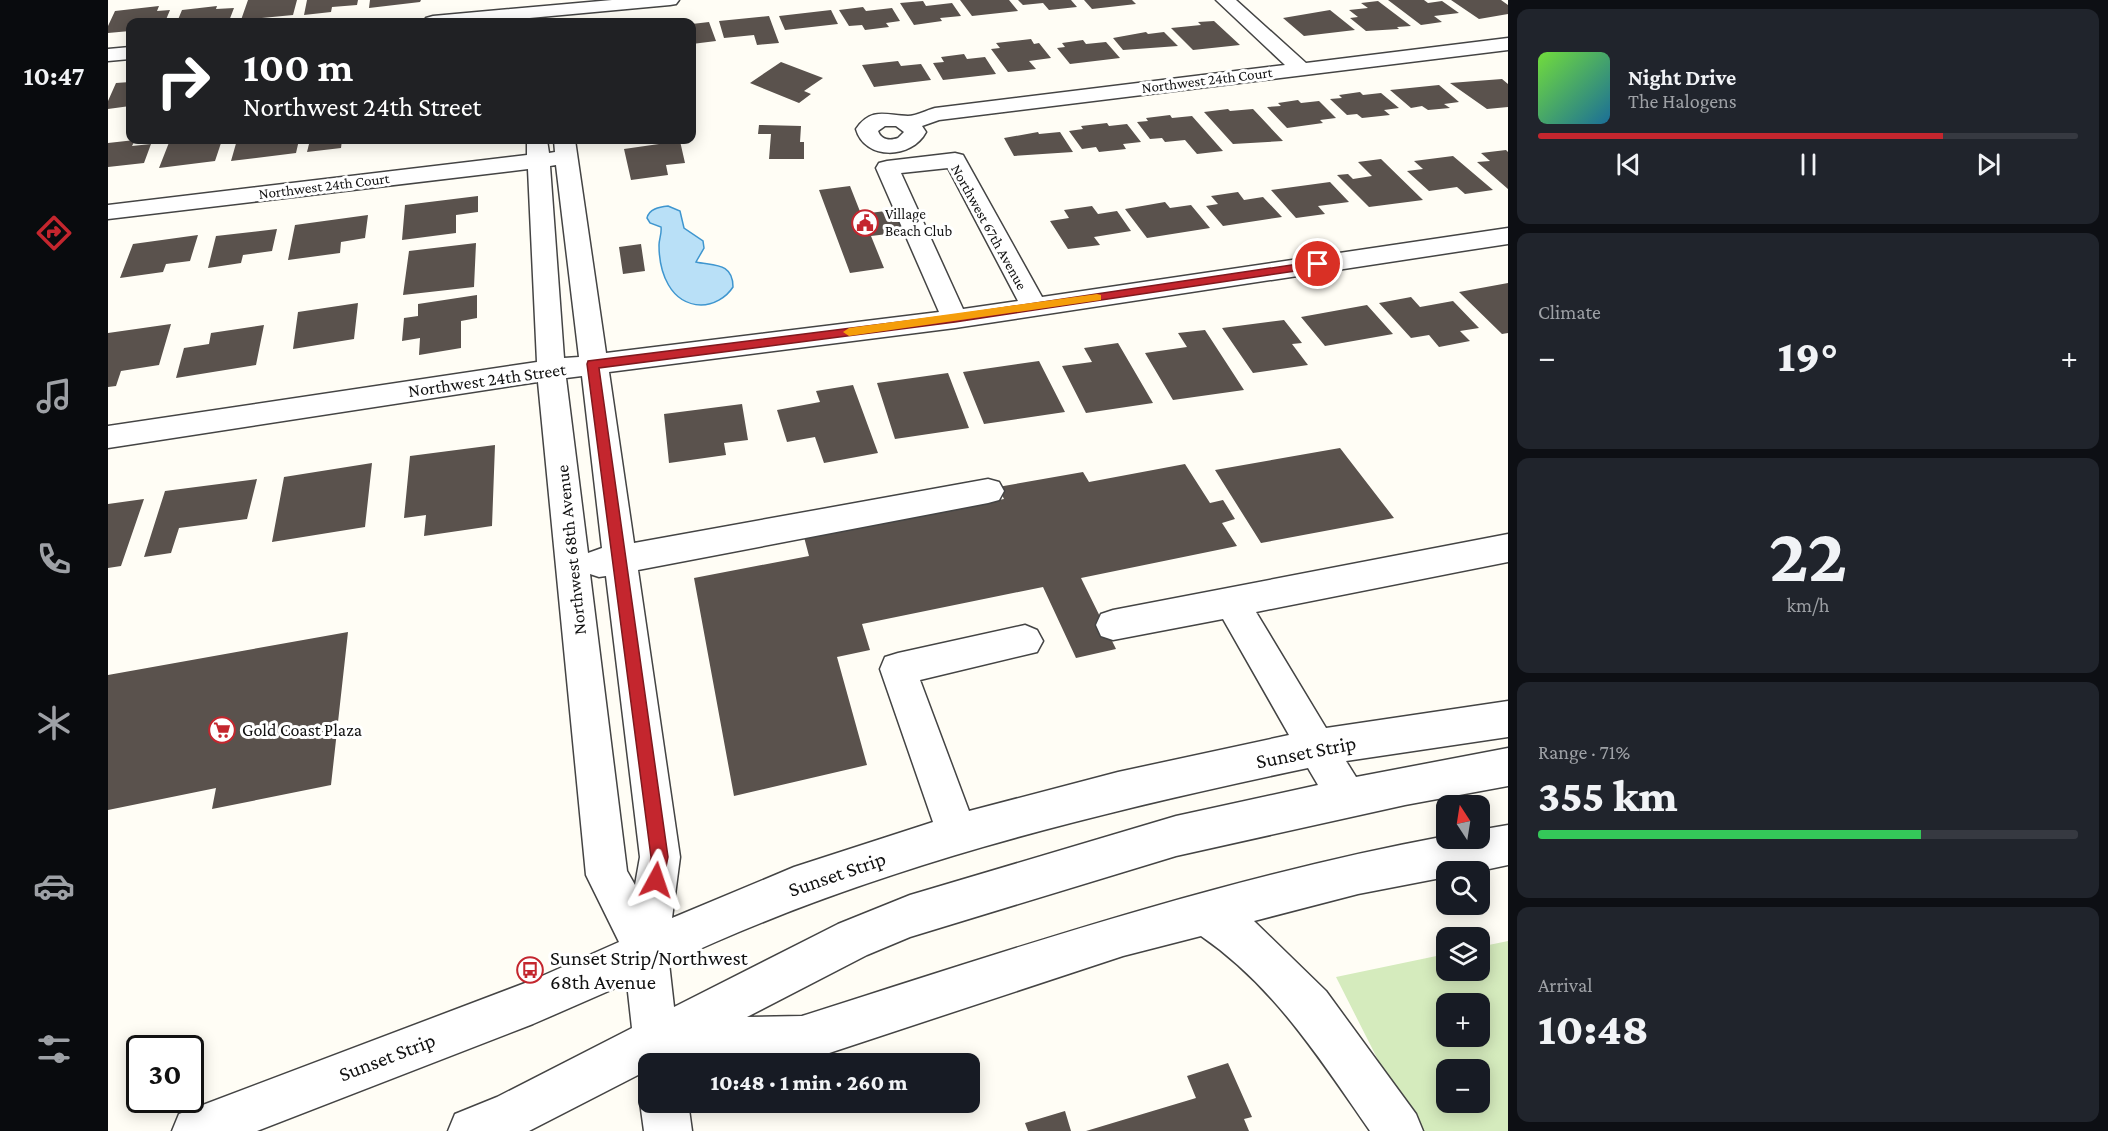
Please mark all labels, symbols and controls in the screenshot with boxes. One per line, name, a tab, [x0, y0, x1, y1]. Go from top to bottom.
icon: right	[144, 42, 222, 120]
text: 100 m	[243, 43, 353, 90]
text: 10:47	[24, 61, 85, 91]
street label: Northwest 24th Court	[1141, 64, 1274, 96]
text: Night Drive	[1628, 65, 1736, 90]
text: The Halogens	[1628, 90, 1737, 112]
text: Northwest 24th Street	[243, 92, 481, 122]
icon: previous	[1612, 148, 1645, 181]
icon: pause	[1792, 148, 1825, 181]
icon: next	[1972, 148, 2005, 181]
street label: Northwest 67th Avenue	[948, 162, 1030, 293]
street label: Northwest 24th Court	[258, 170, 391, 202]
place label: Village Beach Club	[885, 206, 953, 239]
public building icon: Village Beach Club	[850, 208, 880, 238]
icon: directions	[33, 212, 75, 254]
pin	[1292, 238, 1343, 289]
icon: arrive	[1301, 247, 1334, 280]
text: Climate	[1538, 301, 1601, 323]
text: 19°	[1778, 331, 1838, 381]
text: −	[1538, 338, 1555, 375]
text: +	[2061, 338, 2078, 375]
street label: Northwest 24th Street	[407, 359, 568, 401]
icon: music	[33, 375, 75, 417]
street label: Northwest 68th Avenue	[552, 464, 590, 636]
text: 22	[1769, 511, 1847, 598]
icon: phone	[33, 538, 75, 580]
text: km/h	[1786, 594, 1830, 616]
icon: climate	[33, 702, 75, 744]
supermarket icon: Gold Coast Plaza	[207, 715, 237, 745]
place label: Gold Coast Plaza	[242, 720, 362, 740]
street label: Sunset Strip	[1254, 731, 1358, 773]
text: Range · 71%	[1538, 741, 1630, 763]
text: 355 km	[1538, 771, 1678, 821]
north arrow	[1436, 795, 1490, 849]
map controls	[1436, 795, 1490, 1113]
street label: Sunset Strip	[785, 846, 889, 902]
position arrow	[624, 848, 688, 912]
button: search	[1436, 861, 1490, 915]
icon: car	[33, 865, 75, 907]
button: layers	[1436, 927, 1490, 981]
place label: Sunset Strip/Northwest 68th Avenue	[550, 946, 749, 994]
bus stop icon: Sunset Strip/Northwest 68th Avenue	[515, 955, 545, 985]
text: Arrival	[1538, 974, 1592, 996]
button: +	[1436, 993, 1490, 1047]
text: 10:48	[1538, 1004, 1649, 1054]
icon: filters	[33, 1028, 75, 1070]
street label: Sunset Strip	[335, 1028, 439, 1086]
speed limit sign: 30	[126, 1035, 204, 1113]
button: −	[1436, 1059, 1490, 1113]
text: 10:48 · 1 min · 260 m	[711, 1070, 907, 1095]

